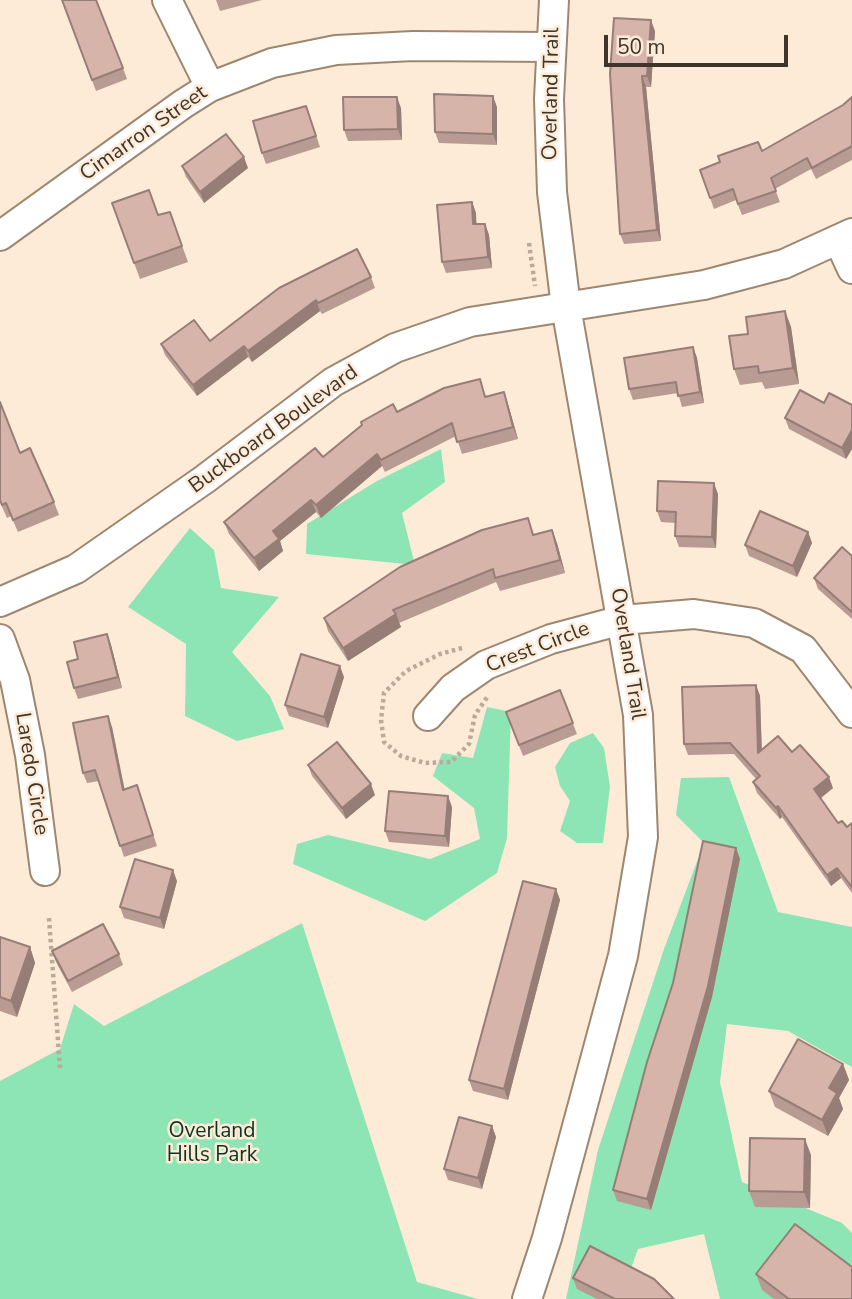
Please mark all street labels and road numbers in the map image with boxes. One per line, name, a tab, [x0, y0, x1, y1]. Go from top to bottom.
street label: Overland Trail	[538, 27, 566, 161]
street label: Cimarron Street	[76, 81, 212, 187]
street label: Buckboard Boulevard	[185, 360, 363, 500]
street label: Overland Trail	[604, 586, 650, 722]
street label: Crest Circle	[483, 617, 593, 679]
street label: Laredo Circle	[9, 711, 53, 837]

